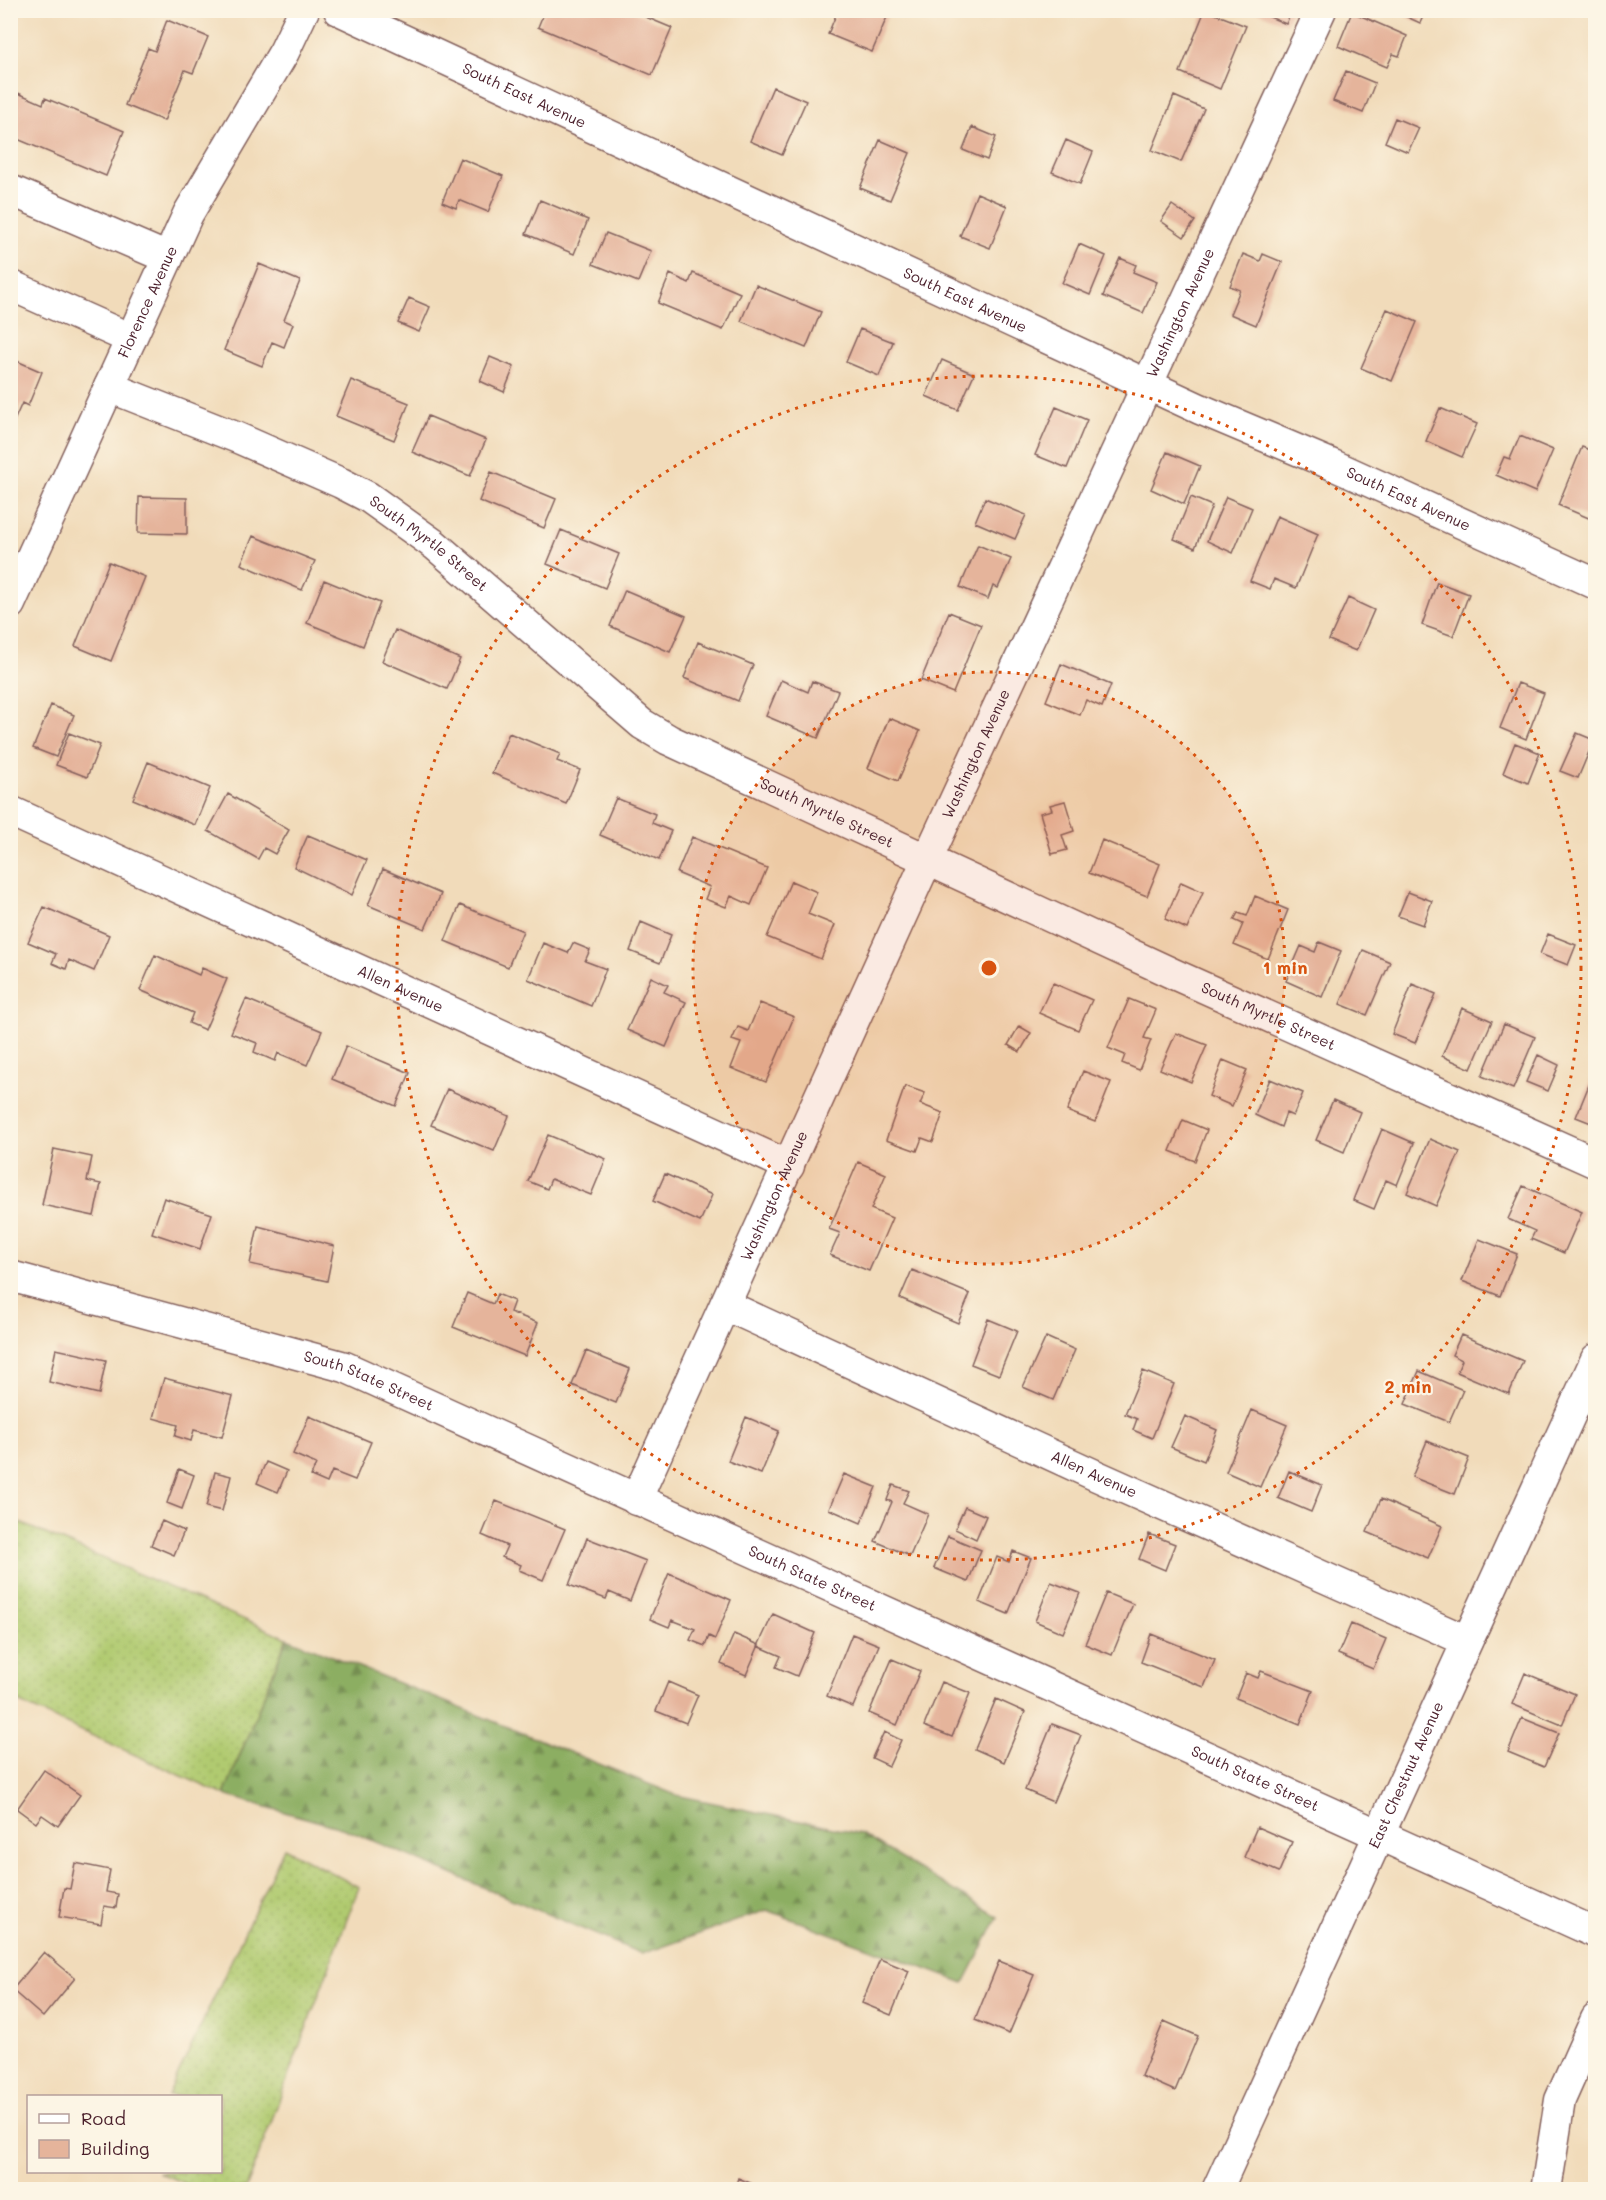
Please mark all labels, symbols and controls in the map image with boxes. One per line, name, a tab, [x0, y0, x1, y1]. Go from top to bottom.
street label: South East Avenue	[459, 58, 590, 132]
street label: Florence Avenue	[113, 242, 181, 361]
street label: Washington Avenue	[1141, 245, 1218, 380]
street label: South East Avenue	[900, 262, 1031, 336]
street label: South East Avenue	[1344, 461, 1474, 535]
street label: South Myrtle Street	[366, 490, 493, 595]
street label: Washington Avenue	[937, 686, 1014, 821]
street label: South Myrtle Street	[757, 773, 897, 852]
text: 1 min	[1262, 955, 1308, 979]
centre of rings	[979, 958, 999, 978]
street label: Allen Avenue	[355, 960, 447, 1016]
street label: South Myrtle Street	[1198, 977, 1339, 1054]
street label: Washington Avenue	[735, 1127, 812, 1264]
street label: South State Street	[302, 1345, 437, 1415]
text: 2 min	[1384, 1374, 1432, 1398]
street label: Allen Avenue	[1048, 1445, 1141, 1502]
street label: South State Street	[746, 1540, 880, 1615]
street label: East Chestnut Avenue	[1363, 1698, 1447, 1851]
street label: South State Street	[1188, 1740, 1323, 1815]
legend	[27, 2095, 222, 2173]
text: Road	[81, 2106, 126, 2130]
text: Building	[81, 2136, 149, 2160]

